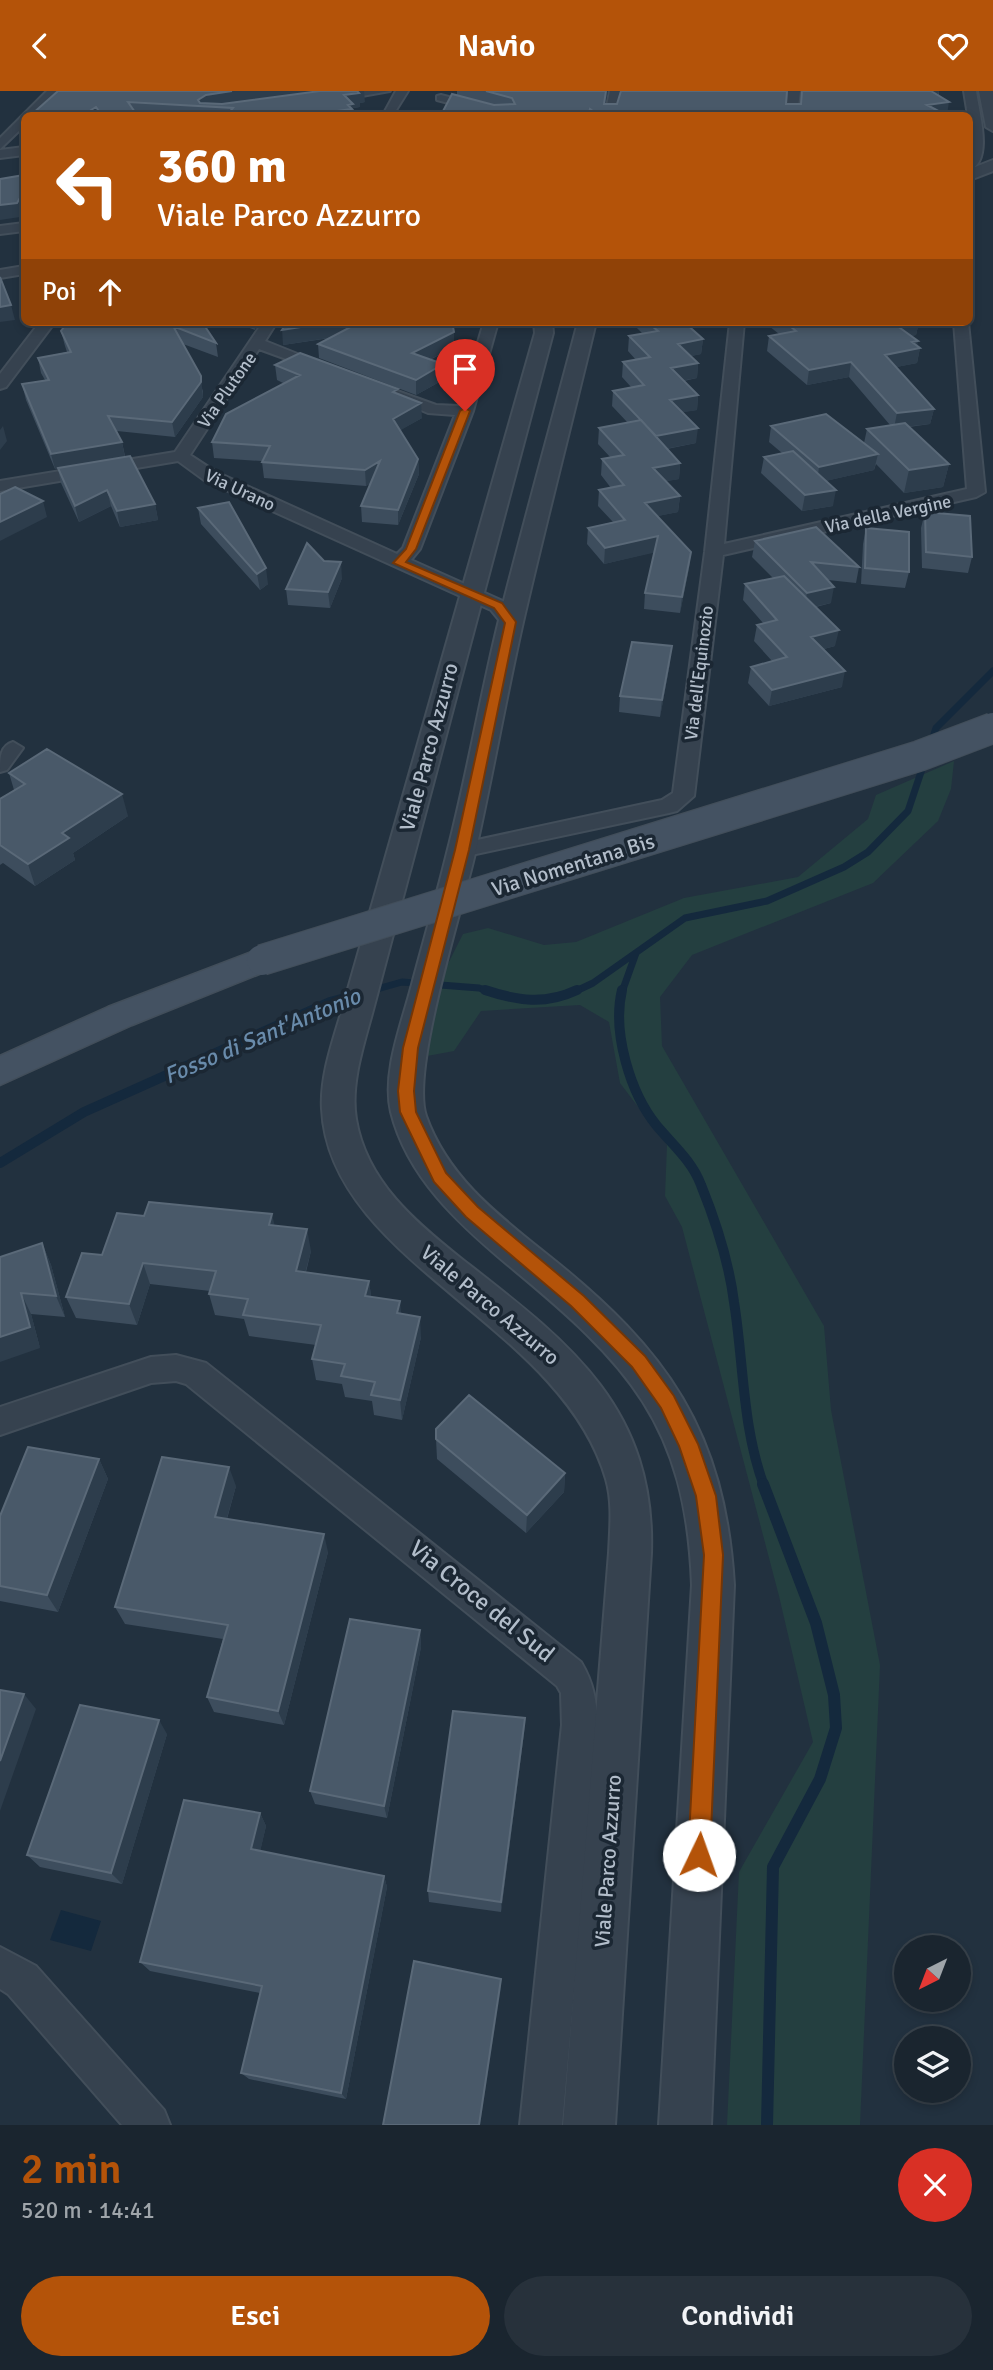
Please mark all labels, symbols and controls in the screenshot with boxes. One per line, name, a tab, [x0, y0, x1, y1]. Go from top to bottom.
text: Navio	[457, 26, 536, 65]
icon: back	[21, 27, 59, 65]
icon: heart	[934, 27, 972, 65]
text: 360 m	[157, 136, 287, 196]
icon: left	[42, 140, 133, 231]
text: Viale Parco Azzurro	[157, 196, 421, 235]
icon: ahead	[91, 273, 129, 311]
text: Poi	[42, 276, 77, 308]
pin	[435, 339, 495, 411]
street label: Via Plutone	[193, 348, 261, 432]
icon: arrive	[446, 350, 484, 388]
street label: Via Urano	[201, 464, 279, 516]
street label: Via della Vergine	[823, 490, 953, 538]
street label: Via dell'Equinozio	[680, 604, 718, 742]
street label: Viale Parco Azzurro	[394, 660, 464, 834]
street label: Via Nomentana Bis	[488, 828, 658, 902]
water label: Fosso di Sant'Antonio	[159, 981, 366, 1091]
street label: Viale Parco Azzurro	[415, 1239, 565, 1371]
street label: Via Croce del Sud	[403, 1533, 561, 1669]
street label: Viale Parco Azzurro	[589, 1774, 627, 1948]
position arrow	[662, 1818, 736, 1892]
north arrow	[894, 1935, 971, 2013]
map controls	[894, 1935, 971, 2103]
button: layers	[894, 2026, 971, 2103]
text: 2 min	[21, 2144, 122, 2195]
button: close	[898, 2148, 972, 2222]
text: 520 m · 14:41	[21, 2196, 155, 2225]
button: Esci	[21, 2276, 490, 2356]
button: Condividi	[504, 2276, 972, 2356]

